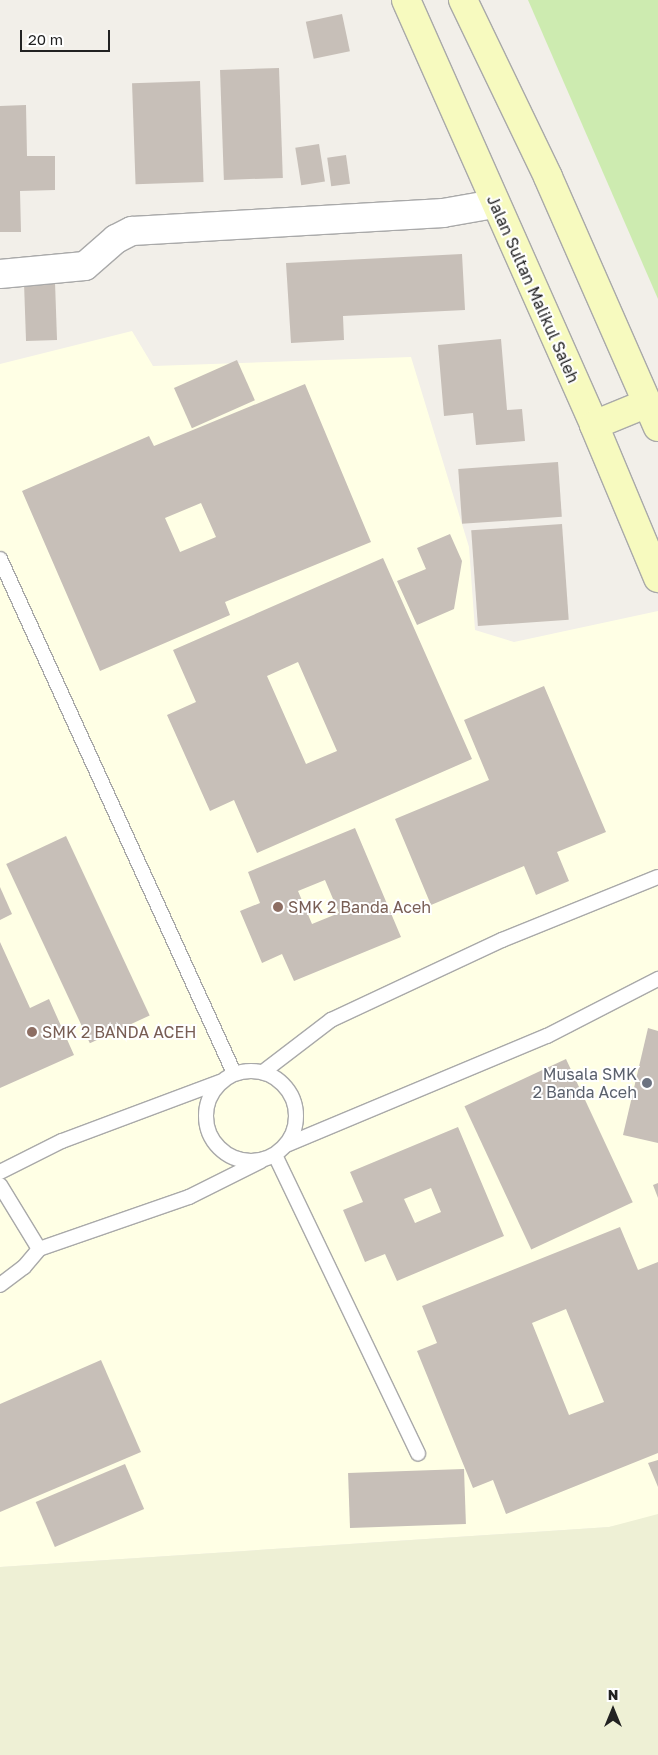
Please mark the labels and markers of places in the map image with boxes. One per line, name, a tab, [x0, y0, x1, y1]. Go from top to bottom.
place label: SMK 2 Banda Aceh	[288, 897, 431, 917]
marker: SMK 2 Banda Aceh	[272, 901, 284, 913]
place label: SMK 2 BANDA ACEH	[42, 1022, 196, 1042]
marker: SMK 2 BANDA ACEH	[26, 1026, 38, 1038]
place label: Musala SMK 2 Banda Aceh	[533, 1064, 637, 1102]
marker: Musala SMK 2 Banda Aceh	[641, 1077, 653, 1089]

